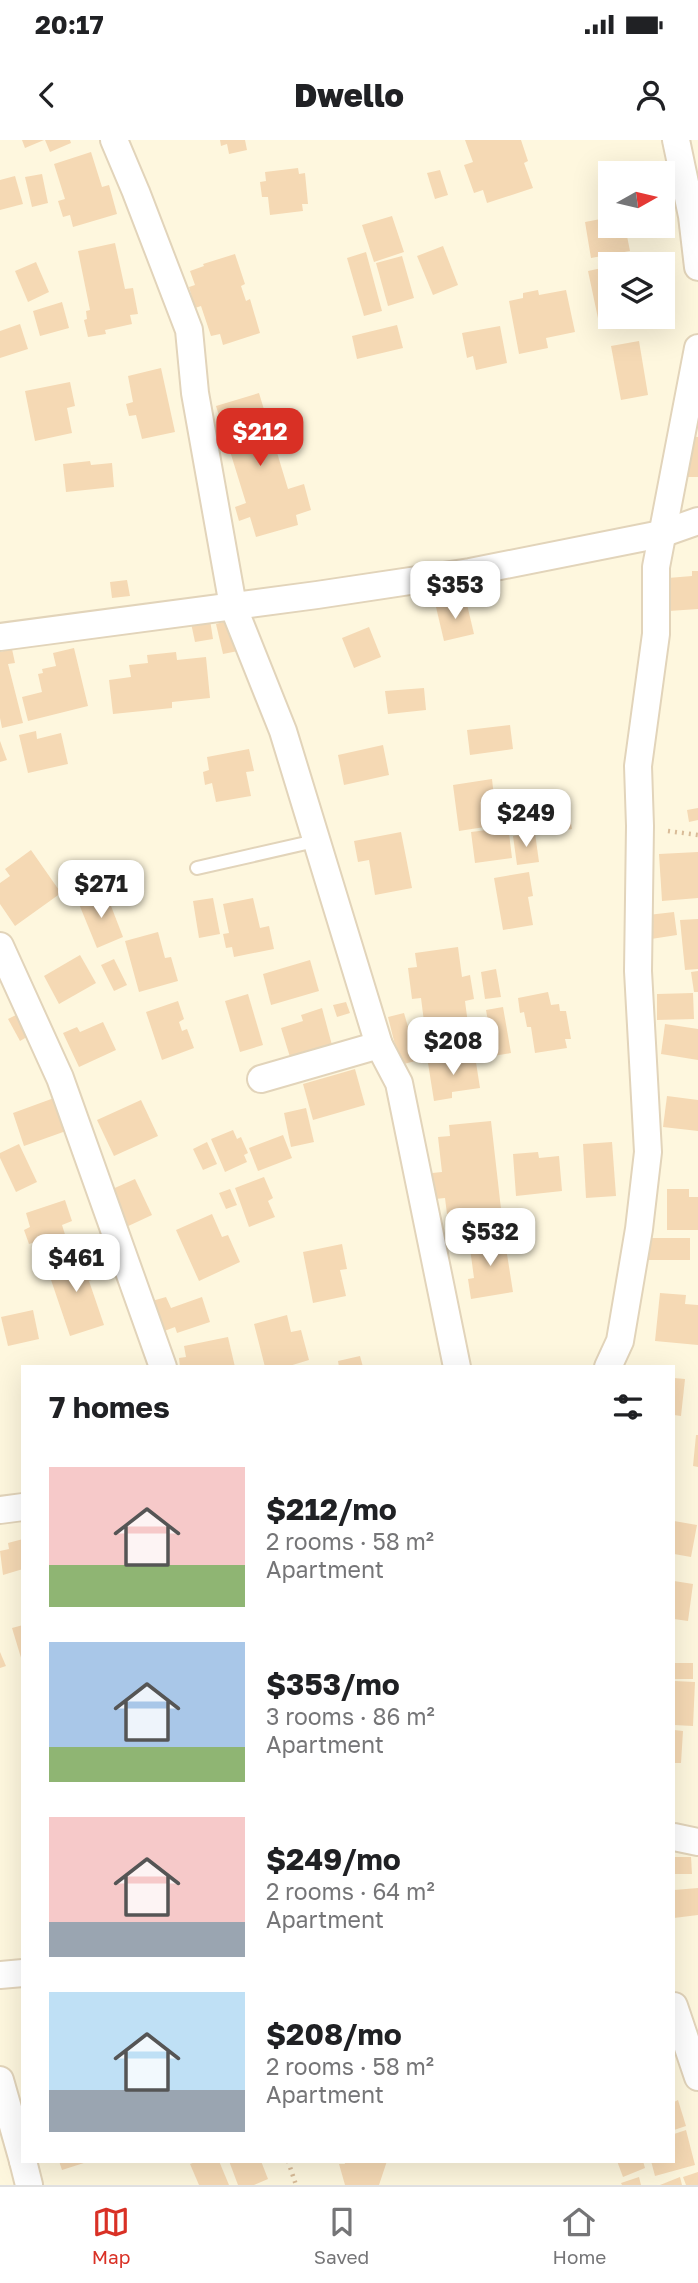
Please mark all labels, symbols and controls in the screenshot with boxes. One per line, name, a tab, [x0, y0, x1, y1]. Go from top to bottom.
text: 20:17	[35, 9, 104, 40]
icon: back	[28, 76, 66, 114]
text: Dwello	[294, 76, 404, 114]
icon: person	[632, 76, 670, 114]
north arrow	[598, 161, 676, 238]
map controls	[598, 161, 675, 329]
button: layers	[598, 252, 675, 329]
pin: $212	[219, 408, 301, 468]
text: $212	[232, 417, 288, 445]
pin: $353	[414, 561, 496, 621]
text: $353	[426, 570, 484, 598]
pin: $249	[485, 790, 567, 849]
text: $249	[497, 798, 555, 826]
pin: $271	[60, 860, 142, 920]
text: $271	[74, 869, 128, 897]
pin: $208	[412, 1018, 494, 1077]
text: $208	[423, 1026, 483, 1054]
pin: $532	[449, 1208, 531, 1268]
text: $532	[461, 1217, 519, 1245]
pin: $461	[35, 1234, 117, 1294]
text: $461	[48, 1243, 104, 1271]
icon: filters	[609, 1388, 647, 1426]
text: 7 homes	[49, 1389, 170, 1425]
text: $212/mo	[266, 1491, 397, 1527]
icon: home	[105, 1495, 189, 1579]
text: 2 rooms · 58 m²	[266, 1527, 434, 1555]
text: Apartment	[266, 1555, 384, 1583]
text: $353/mo	[266, 1666, 400, 1702]
icon: home	[105, 1670, 189, 1754]
text: 3 rooms · 86 m²	[266, 1702, 435, 1730]
text: Apartment	[266, 1730, 384, 1758]
text: $249/mo	[266, 1841, 401, 1877]
icon: home	[105, 1845, 189, 1929]
text: 2 rooms · 64 m²	[266, 1877, 435, 1905]
text: Apartment	[266, 1905, 384, 1933]
text: $208/mo	[266, 2016, 402, 2052]
icon: home	[105, 2020, 189, 2104]
text: 2 rooms · 58 m²	[266, 2052, 434, 2080]
text: Apartment	[266, 2080, 384, 2108]
tab: Map	[92, 2203, 130, 2268]
tab: Saved	[314, 2203, 369, 2268]
tab: Home	[553, 2203, 606, 2268]

